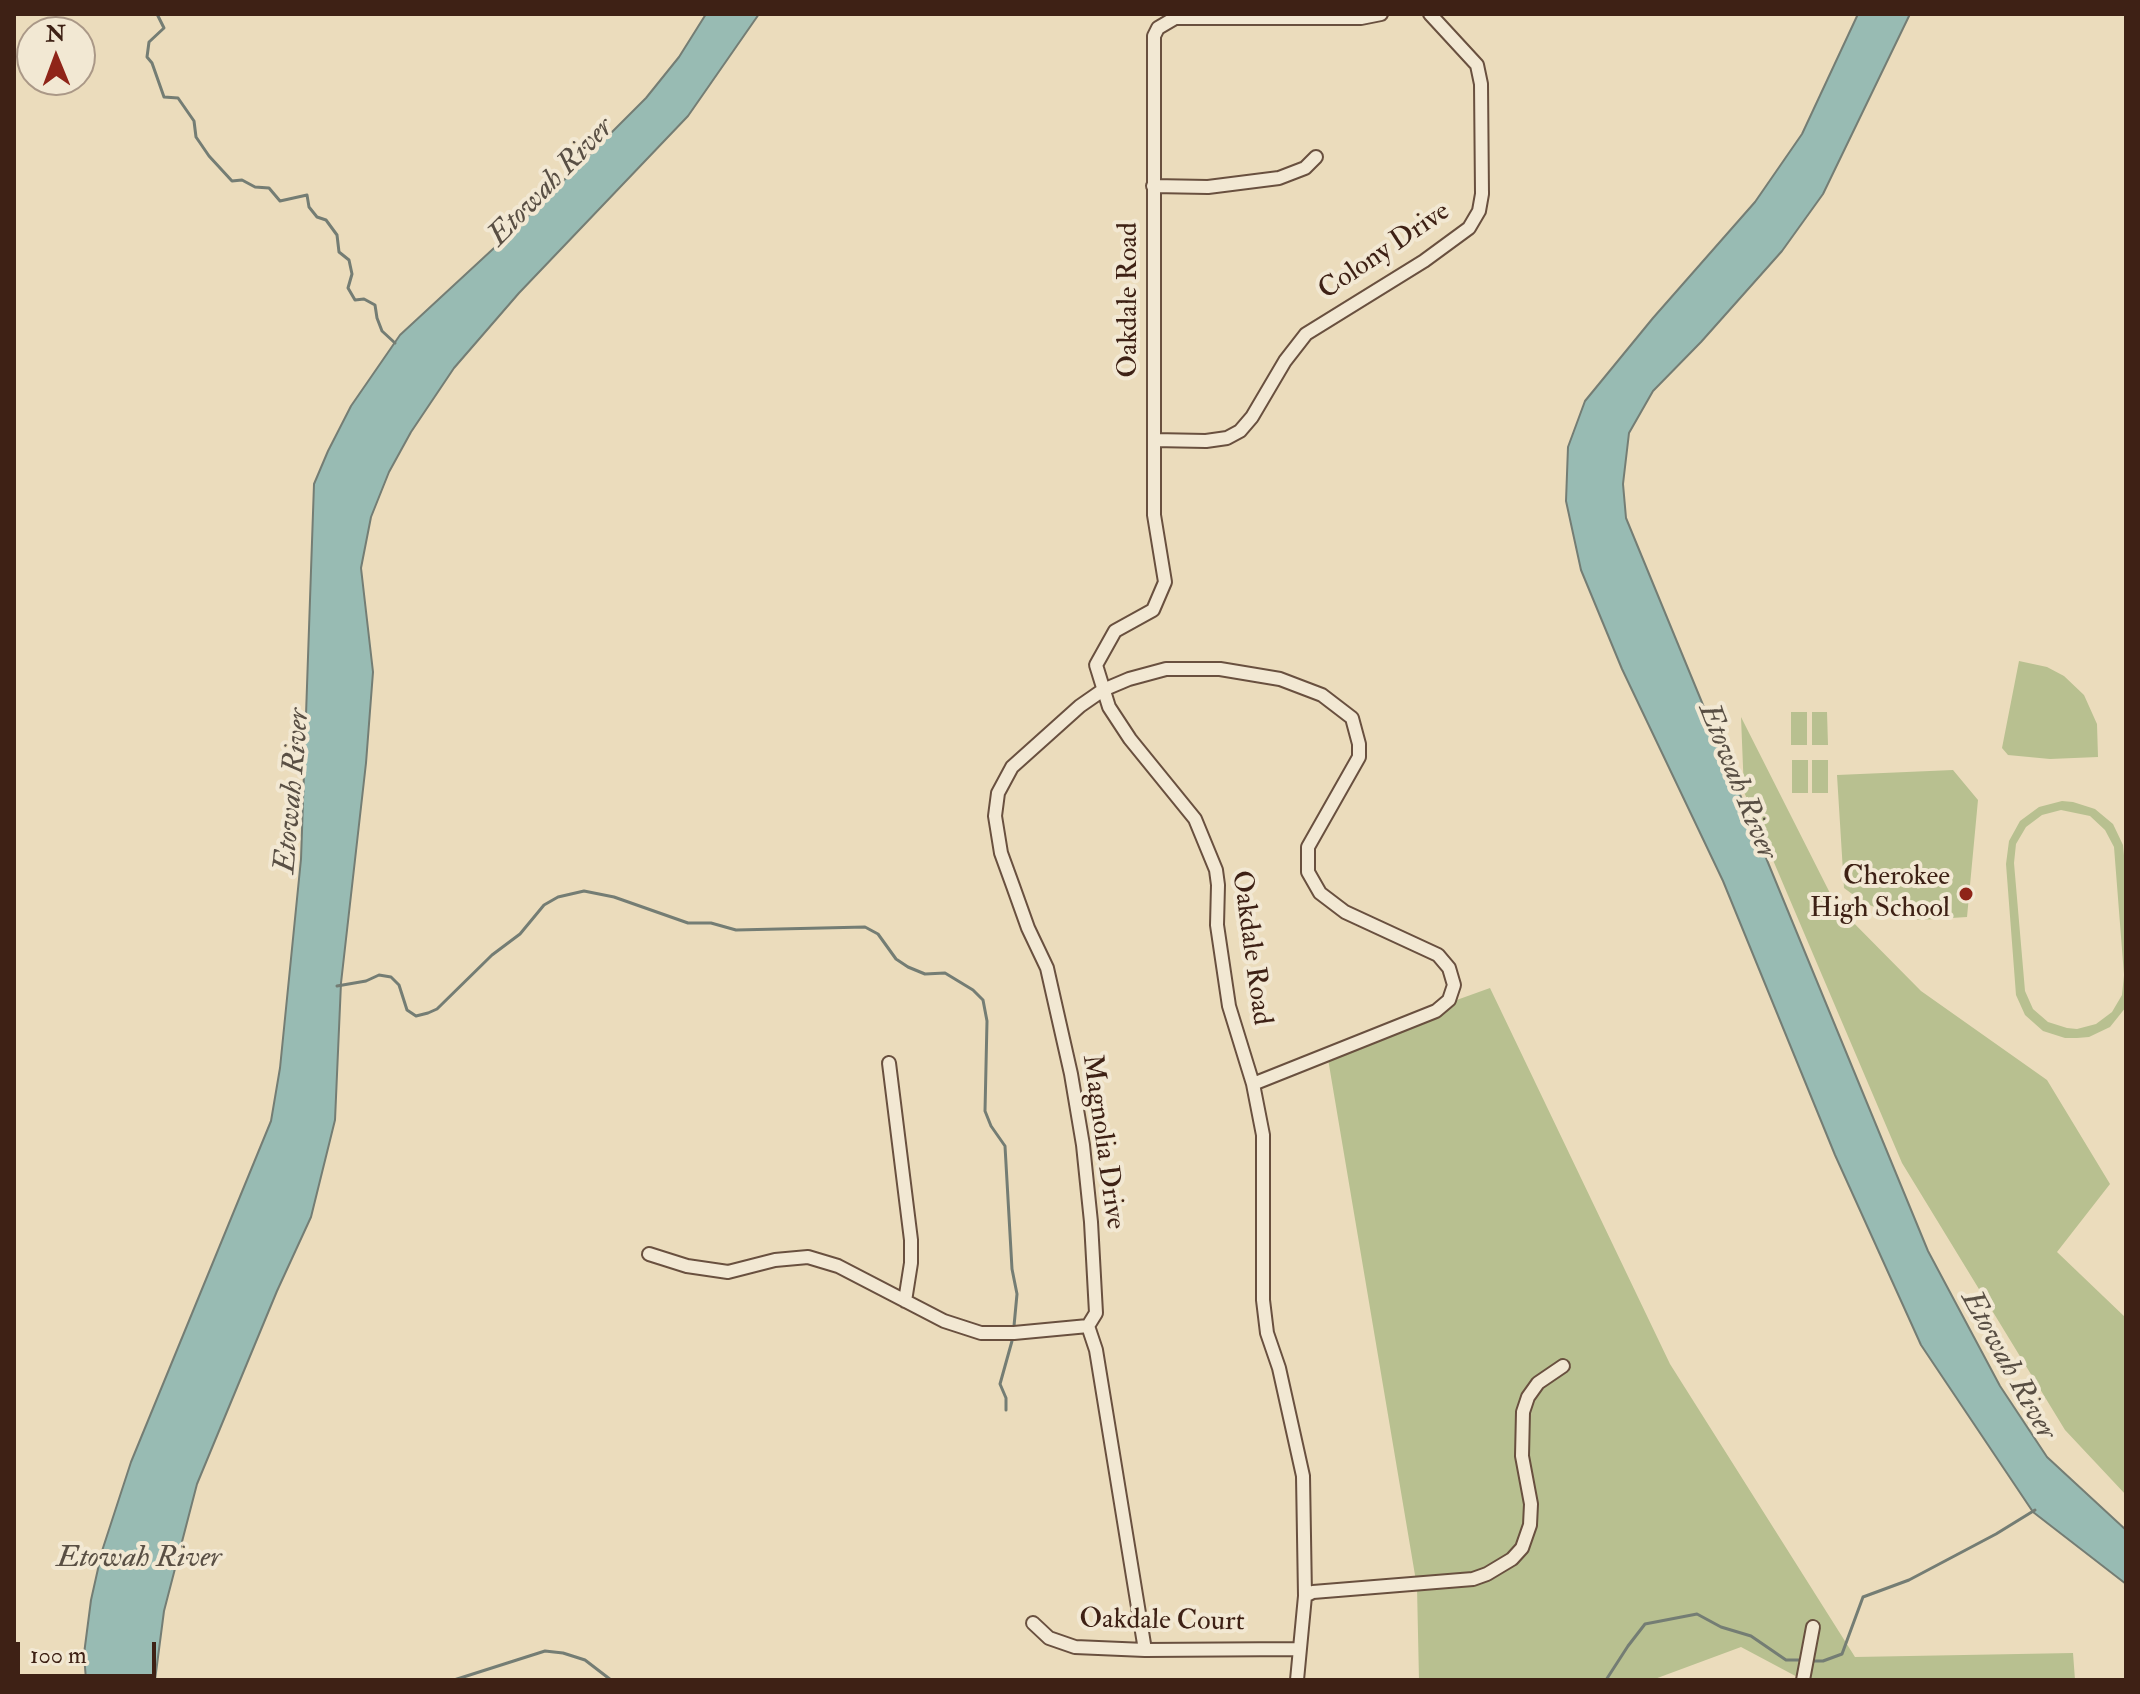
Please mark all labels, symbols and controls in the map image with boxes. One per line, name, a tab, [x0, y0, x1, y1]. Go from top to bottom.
north arrow	[16, 16, 96, 96]
text: N	[46, 20, 66, 48]
water label: Etowah River	[482, 111, 622, 255]
street label: Colony Drive	[1313, 196, 1457, 308]
street label: Oakdale Road	[1113, 222, 1147, 378]
water label: Etowah River	[1688, 699, 1784, 865]
water label: Etowah River	[269, 707, 319, 875]
place label: Cherokee High School	[1810, 861, 1950, 927]
street label: Oakdale Road	[1223, 869, 1277, 1027]
marker: Cherokee High School	[1957, 885, 1975, 903]
street label: Magnolia Drive	[1073, 1052, 1131, 1232]
water label: Etowah River	[1951, 1285, 2063, 1447]
water label: Etowah River	[57, 1542, 221, 1578]
street label: Oakdale Court	[1079, 1604, 1245, 1640]
scale bar	[20, 1626, 160, 1676]
text: 100 m	[30, 1640, 87, 1671]

